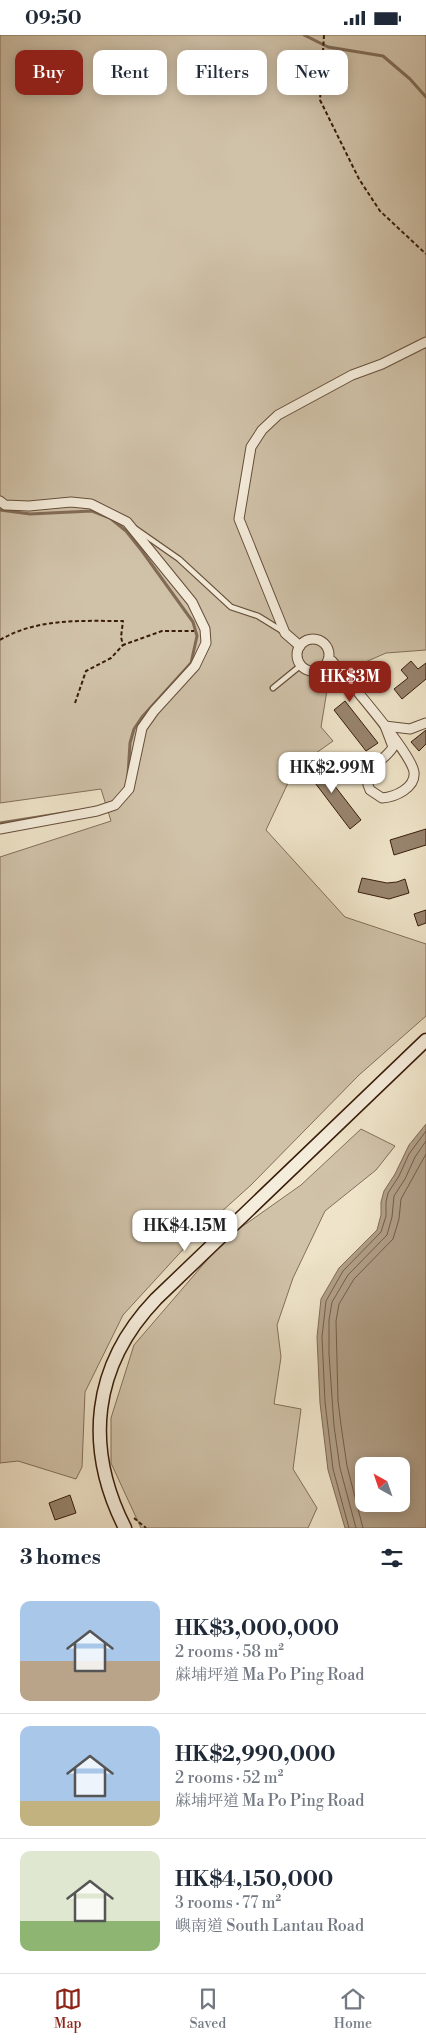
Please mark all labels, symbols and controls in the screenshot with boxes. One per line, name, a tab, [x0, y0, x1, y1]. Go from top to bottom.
text: 09:50	[25, 6, 82, 30]
chip: Buy	[15, 50, 83, 95]
chip: Rent	[93, 50, 167, 95]
chip: Filters	[177, 50, 267, 95]
chip: New	[277, 50, 348, 95]
pin: HK$3M	[315, 661, 385, 703]
text: HK$3M	[320, 667, 380, 687]
pin: HK$2.99M	[280, 751, 384, 794]
text: HK$2.99M	[289, 758, 375, 778]
pin: HK$4.15M	[133, 1209, 237, 1252]
text: HK$4.15M	[143, 1216, 227, 1236]
north arrow	[355, 1457, 410, 1513]
map controls	[355, 1457, 410, 1512]
icon: filters	[378, 1544, 406, 1572]
text: 3 homes	[20, 1545, 101, 1571]
text: HK$3,000,000	[175, 1616, 339, 1642]
icon: home	[60, 1621, 120, 1681]
text: 2 rooms · 58 m²	[175, 1642, 284, 1662]
text: 蔴埔坪道 Ma Po Ping Road	[175, 1665, 364, 1685]
text: HK$2,990,000	[175, 1742, 335, 1768]
icon: home	[60, 1746, 120, 1806]
text: 2 rooms · 52 m²	[175, 1768, 283, 1788]
text: 蔴埔坪道 Ma Po Ping Road	[175, 1791, 364, 1811]
text: HK$4,150,000	[175, 1867, 333, 1893]
icon: home	[60, 1871, 120, 1931]
text: 3 rooms · 77 m²	[175, 1893, 281, 1913]
text: 嶼南道 South Lantau Road	[175, 1916, 364, 1936]
tab: Map	[54, 1985, 82, 2033]
tab: Saved	[189, 1985, 226, 2033]
tab: Home	[334, 1985, 372, 2033]

